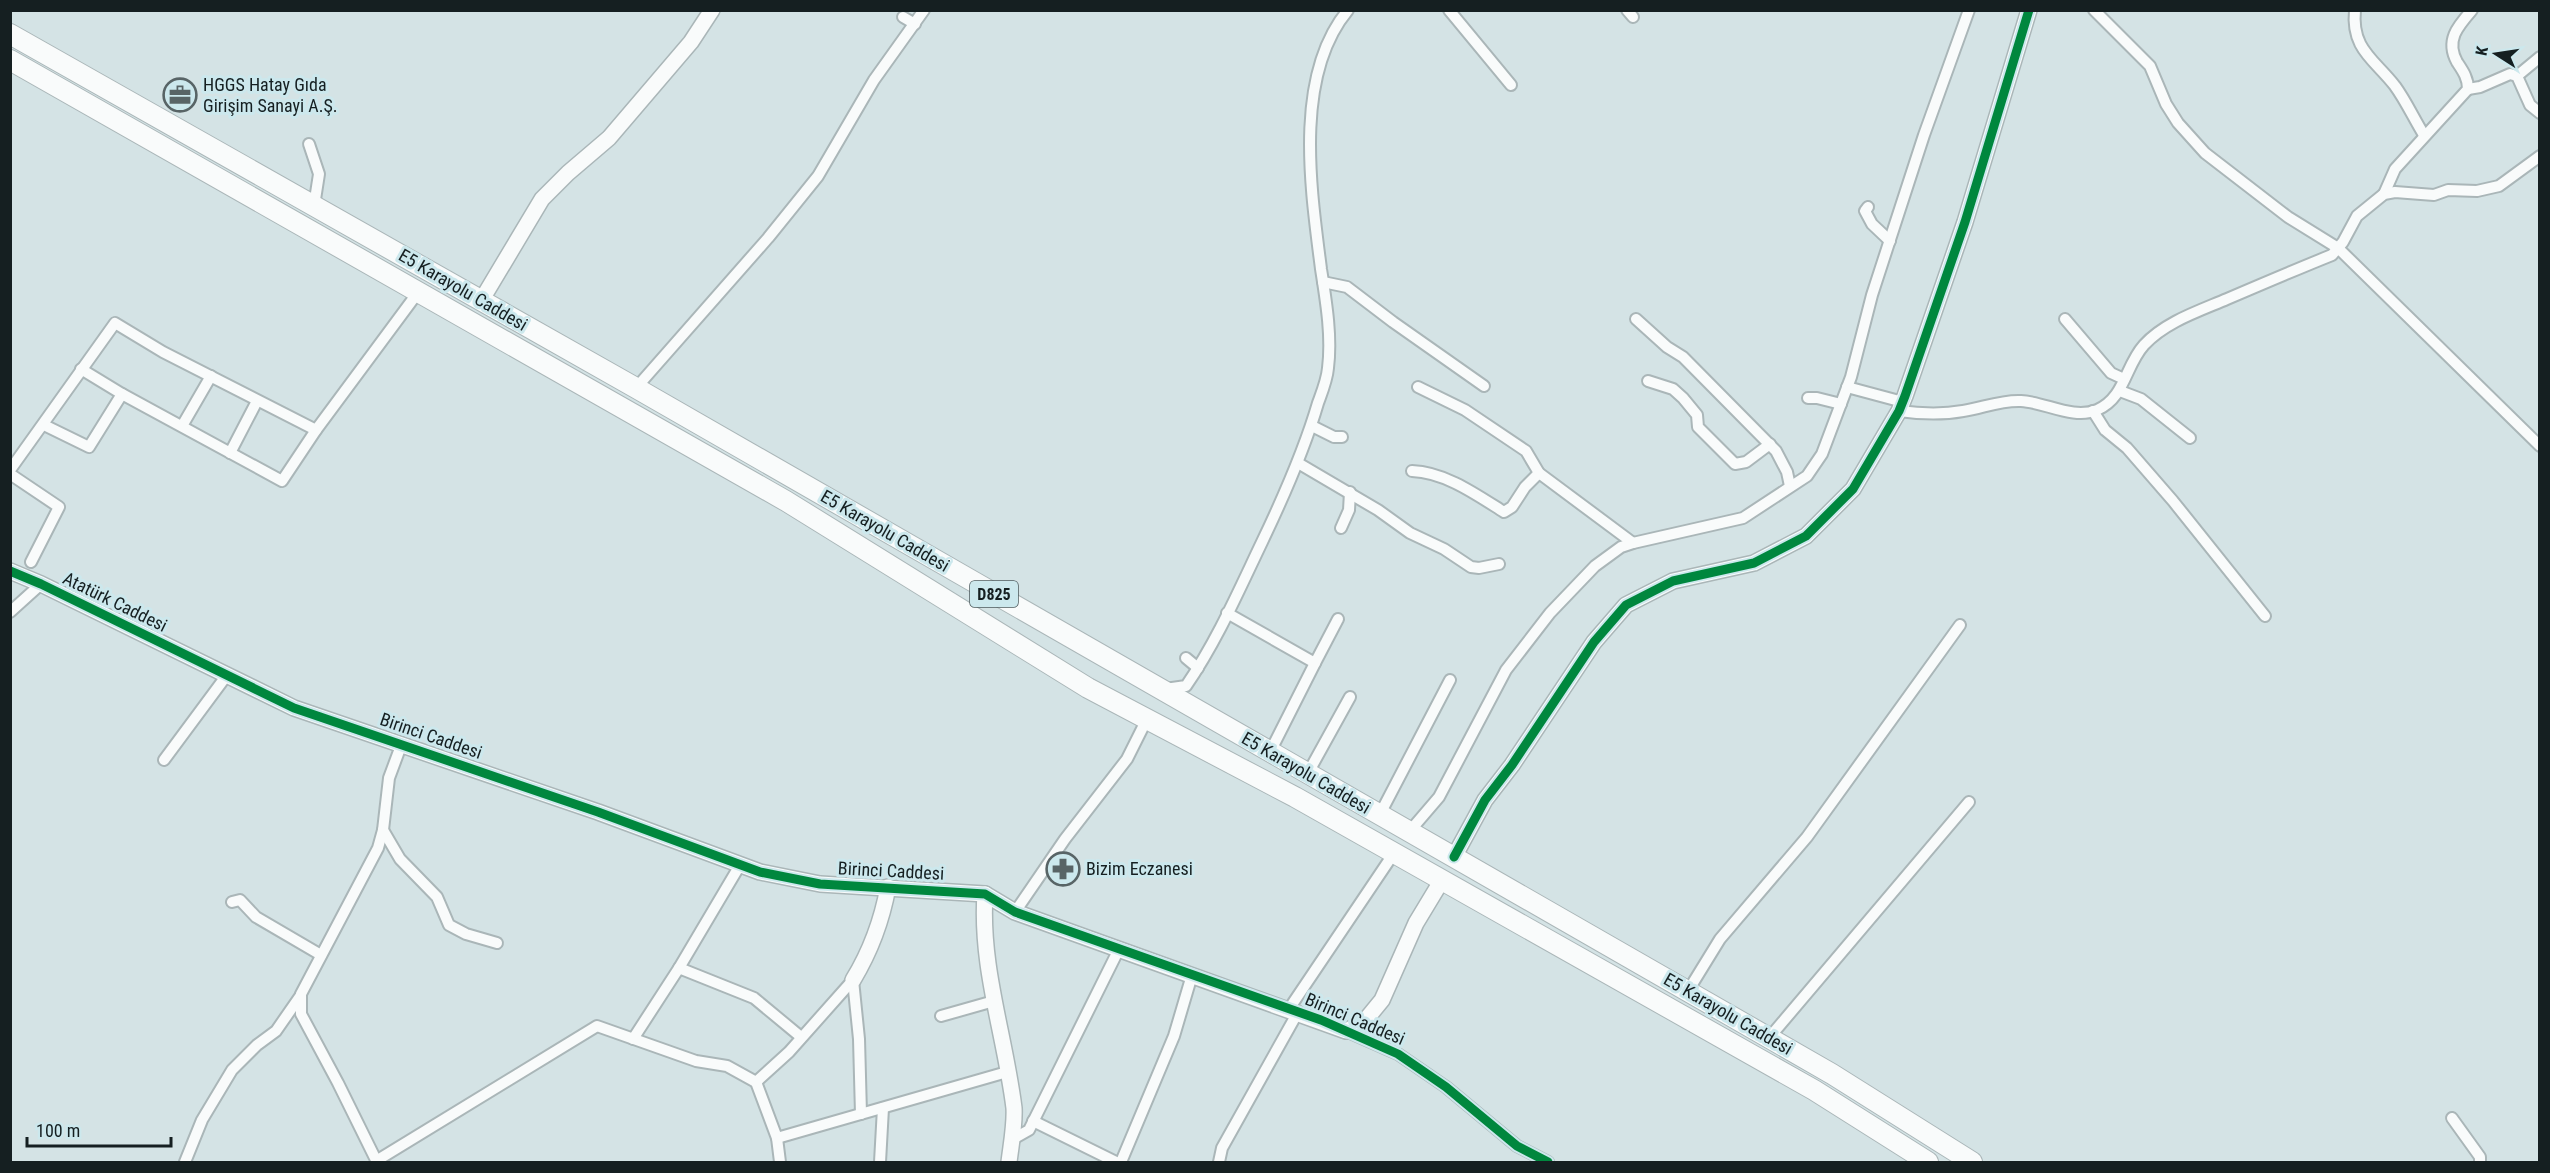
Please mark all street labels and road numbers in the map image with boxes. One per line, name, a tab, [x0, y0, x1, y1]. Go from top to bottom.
street label: E5 Karayolu Caddesi	[395, 244, 531, 335]
street label: E5 Karayolu Caddesi	[817, 485, 953, 576]
street label: Atatürk Caddesi	[60, 567, 171, 636]
road number: D825	[970, 581, 1018, 607]
street label: Birinci Caddesi	[377, 708, 485, 763]
street label: E5 Karayolu Caddesi	[1238, 727, 1374, 818]
street label: Birinci Caddesi	[837, 857, 945, 884]
street label: E5 Karayolu Caddesi	[1660, 968, 1796, 1059]
street label: Birinci Caddesi	[1302, 988, 1408, 1049]

